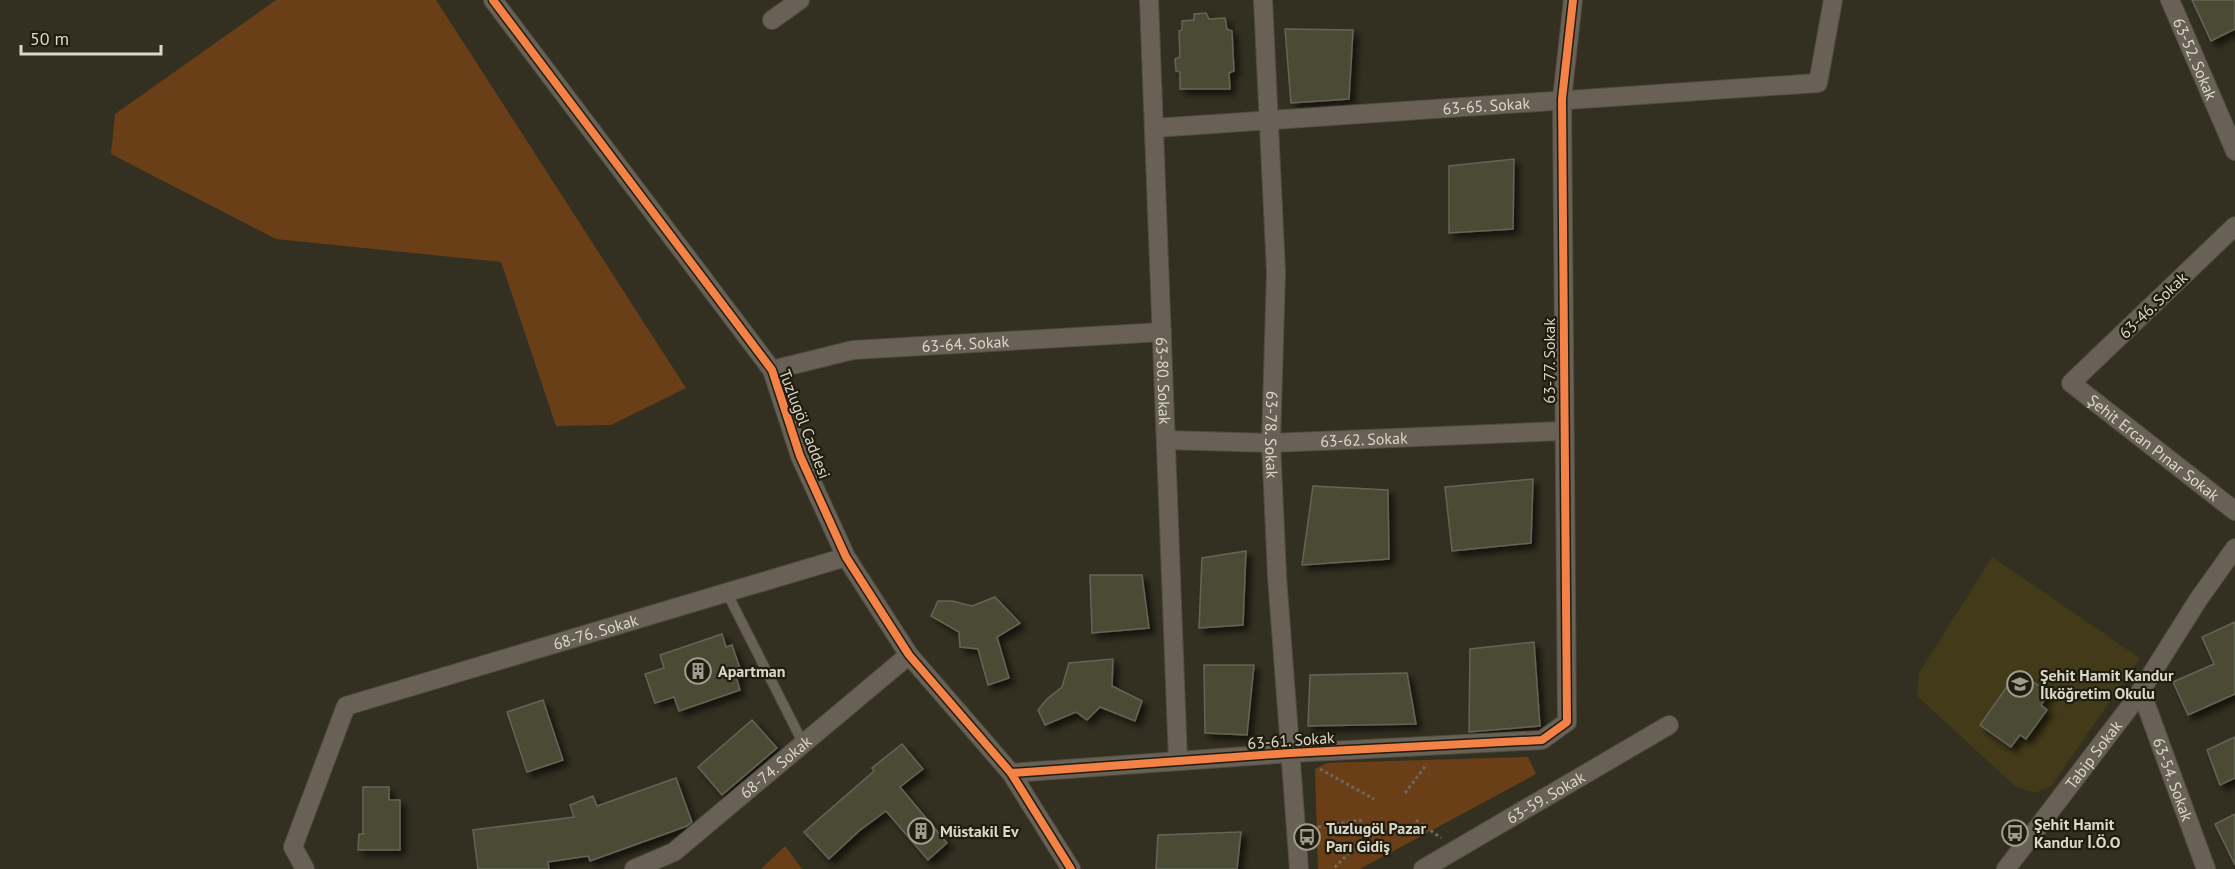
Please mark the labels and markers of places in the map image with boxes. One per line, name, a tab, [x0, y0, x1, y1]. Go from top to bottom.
building icon: Apartman	[683, 656, 713, 686]
place label: Apartman	[718, 661, 785, 681]
place label: Şehit Hamit Kandur İlköğretim Okulu	[2040, 665, 2174, 703]
school or university icon: Şehit Hamit Kandur İlköğretim Okulu	[2005, 669, 2035, 699]
place label: Şehit Hamit Kandur İ.Ö.O	[2034, 814, 2121, 852]
building icon: Müstakil Ev	[906, 816, 936, 846]
place label: Tuzlugöl Pazar Parı Gidiş	[1326, 818, 1426, 856]
bus stop icon: Şehit Hamit Kandur İ.Ö.O	[2000, 818, 2030, 848]
place label: Müstakil Ev	[940, 821, 1019, 841]
bus stop icon: Tuzlugöl Pazar Parı Gidiş	[1292, 822, 1322, 852]

